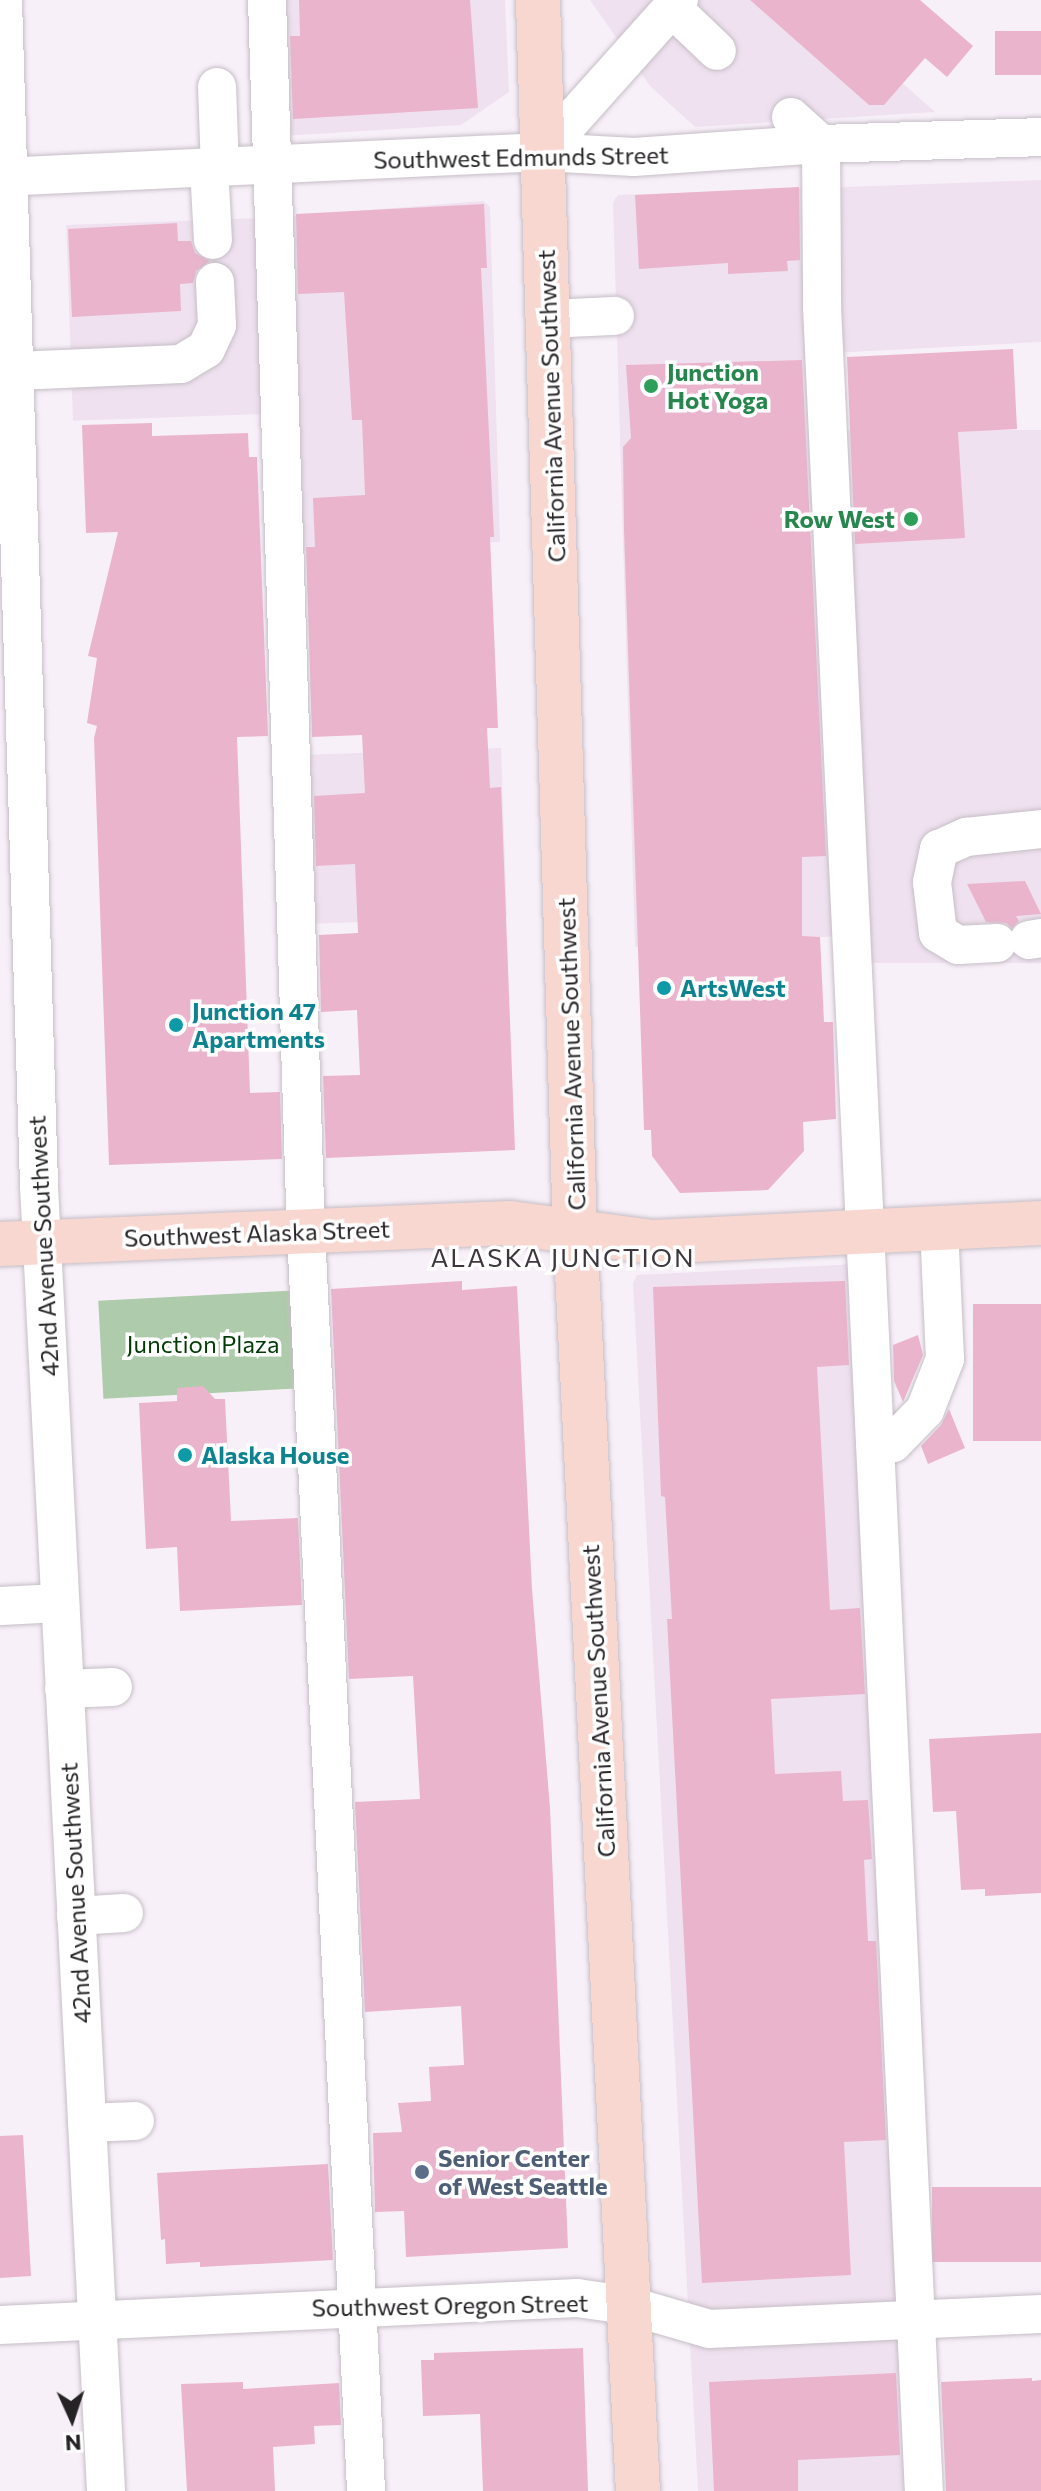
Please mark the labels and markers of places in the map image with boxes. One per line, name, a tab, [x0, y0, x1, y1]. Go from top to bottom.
place label: Junction Hot Yoga	[667, 358, 768, 414]
marker: Junction Hot Yoga	[642, 377, 660, 395]
place label: Row West	[784, 505, 895, 533]
marker: Row West	[902, 510, 920, 528]
place label: ArtsWest	[680, 974, 786, 1002]
marker: ArtsWest	[655, 979, 673, 997]
place label: Junction 47 Apartments	[192, 997, 325, 1053]
marker: Junction 47 Apartments	[167, 1016, 185, 1034]
place label: Alaska House	[201, 1441, 349, 1469]
marker: Alaska House	[176, 1446, 194, 1464]
place label: Senior Center of West Seattle	[438, 2144, 608, 2200]
marker: Senior Center of West Seattle	[413, 2163, 431, 2181]

